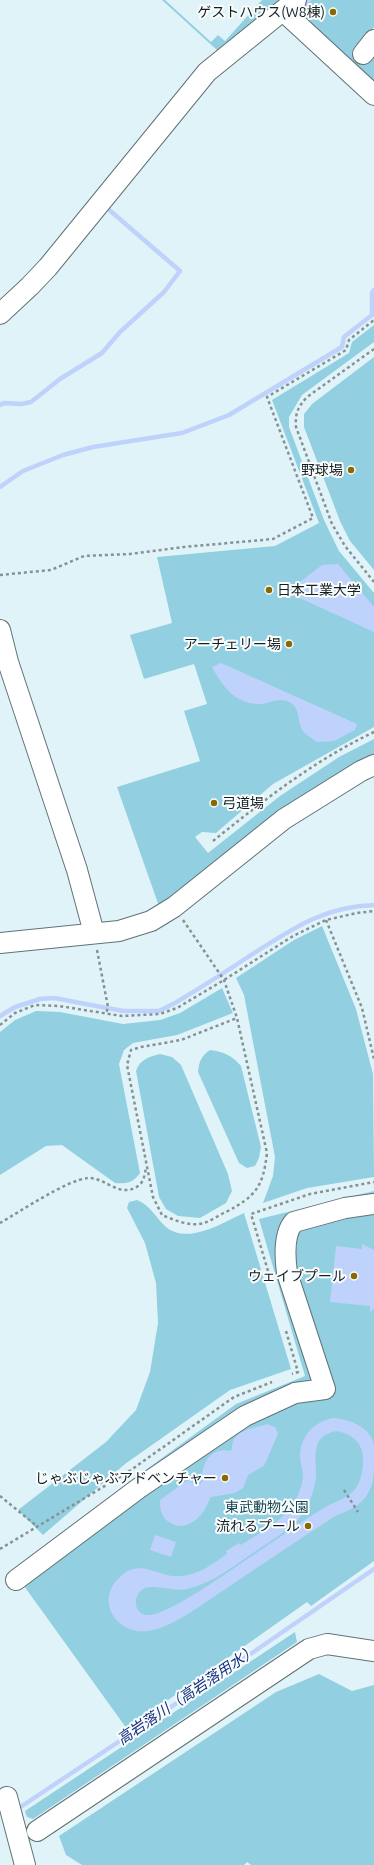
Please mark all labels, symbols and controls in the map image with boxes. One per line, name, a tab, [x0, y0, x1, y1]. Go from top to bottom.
place label: ゲストハウス(W8棟)	[197, 4, 325, 20]
marker: ゲストハウス(W8棟)	[328, 7, 338, 17]
place label: 野球場	[301, 462, 343, 478]
marker: 野球場	[346, 465, 356, 475]
place label: 日本工業大学	[277, 582, 361, 598]
marker: 日本工業大学	[264, 585, 274, 595]
place label: アーチェリー場	[184, 636, 281, 652]
marker: アーチェリー場	[284, 639, 294, 649]
place label: 弓道場	[222, 795, 264, 811]
marker: 弓道場	[209, 798, 219, 808]
place label: ウェイブプール	[248, 1268, 346, 1284]
marker: ウェイブプール	[349, 1271, 359, 1281]
place label: じゃぶじゃぶアドベンチャー	[35, 1470, 217, 1486]
marker: じゃぶじゃぶアドベンチャー	[220, 1473, 230, 1483]
park label: 東武動物公園	[225, 1499, 309, 1515]
place label: 流れるプール	[216, 1518, 300, 1534]
marker: 流れるプール	[303, 1521, 313, 1531]
water label: 高岩落川（高岩落用水）	[114, 1641, 260, 1749]

